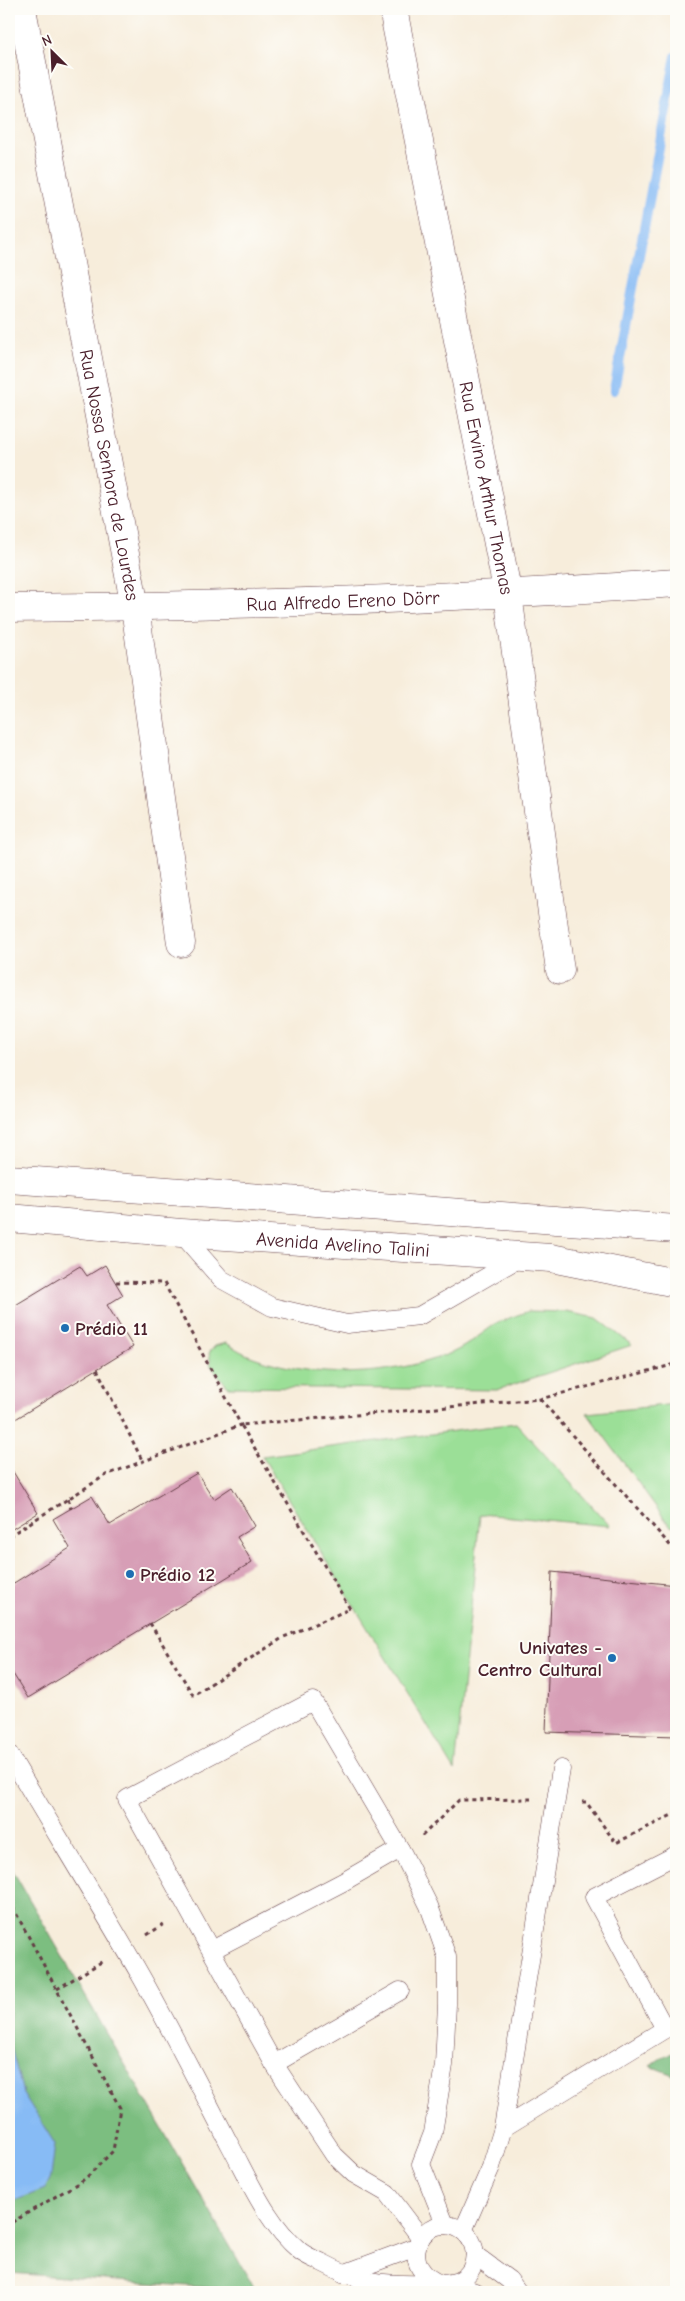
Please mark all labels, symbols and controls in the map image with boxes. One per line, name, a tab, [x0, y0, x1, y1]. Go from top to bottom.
north arrow	[28, 28, 78, 78]
text: N	[39, 31, 55, 50]
street label: Rua Nossa Senhora de Lourdes	[75, 348, 144, 602]
street label: Rua Ervino Arthur Thomas	[454, 380, 518, 597]
street label: Rua Alfredo Ereno Dörr	[246, 587, 440, 616]
street label: Avenida Avelino Talini	[255, 1228, 431, 1262]
place label: Prédio 11	[75, 1318, 148, 1340]
marker: Prédio 11	[59, 1322, 71, 1334]
place label: Prédio 12	[140, 1564, 215, 1586]
marker: Prédio 12	[124, 1568, 136, 1580]
place label: Univates - Centro Cultural	[478, 1637, 602, 1681]
marker: Univates - Centro Cultural	[606, 1652, 618, 1664]

